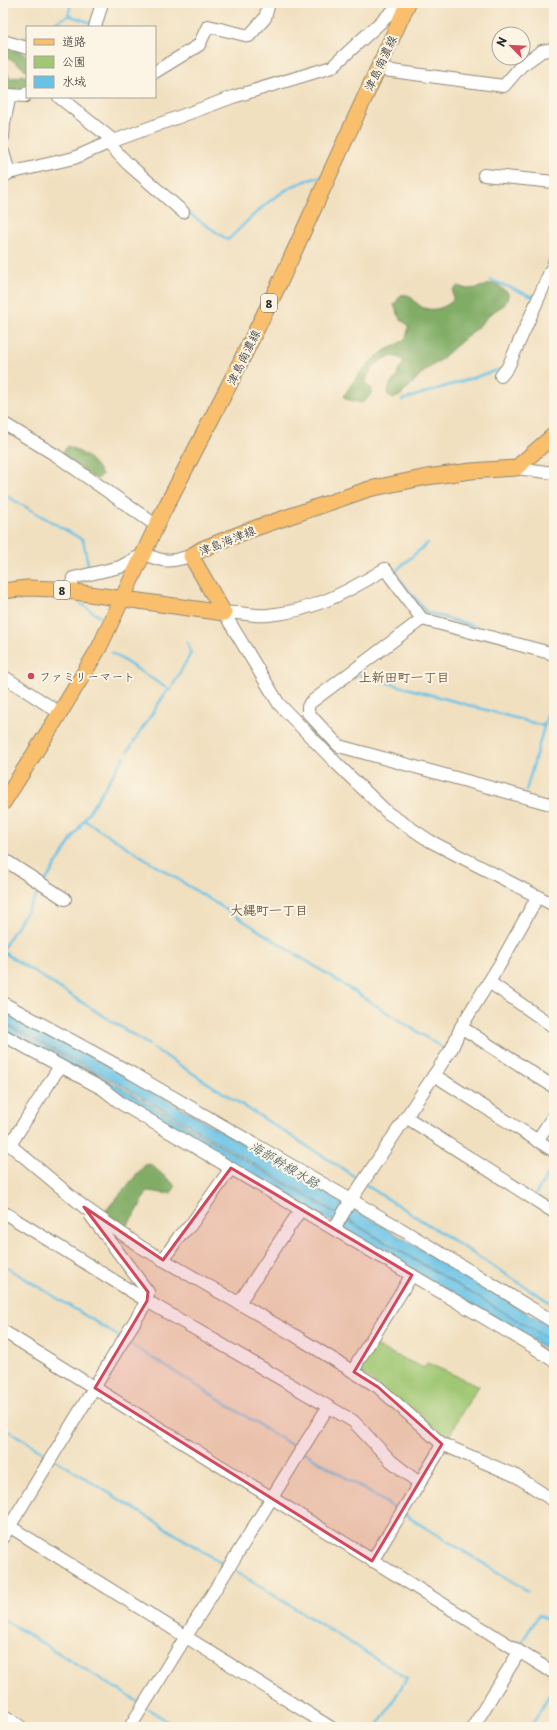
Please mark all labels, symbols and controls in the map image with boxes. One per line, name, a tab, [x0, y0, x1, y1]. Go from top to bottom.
legend	[26, 26, 156, 98]
north arrow	[491, 26, 531, 66]
text: 道路	[62, 32, 86, 50]
street label: 津島南濃線	[359, 32, 401, 94]
text: N	[492, 34, 511, 49]
text: 公園	[62, 52, 86, 70]
text: 水域	[62, 72, 86, 90]
road number: 8	[261, 294, 277, 312]
street label: 津島南濃線	[222, 326, 264, 388]
street label: 津島海津線	[196, 520, 258, 560]
road number: 8	[54, 581, 70, 599]
place label: ファミリーマート	[39, 667, 135, 685]
district label: 上新田町一丁目	[358, 667, 450, 686]
marker: ファミリーマート	[26, 671, 36, 681]
district label: 大縄町一丁目	[230, 900, 308, 919]
water label: 海部幹線水路	[247, 1136, 324, 1193]

